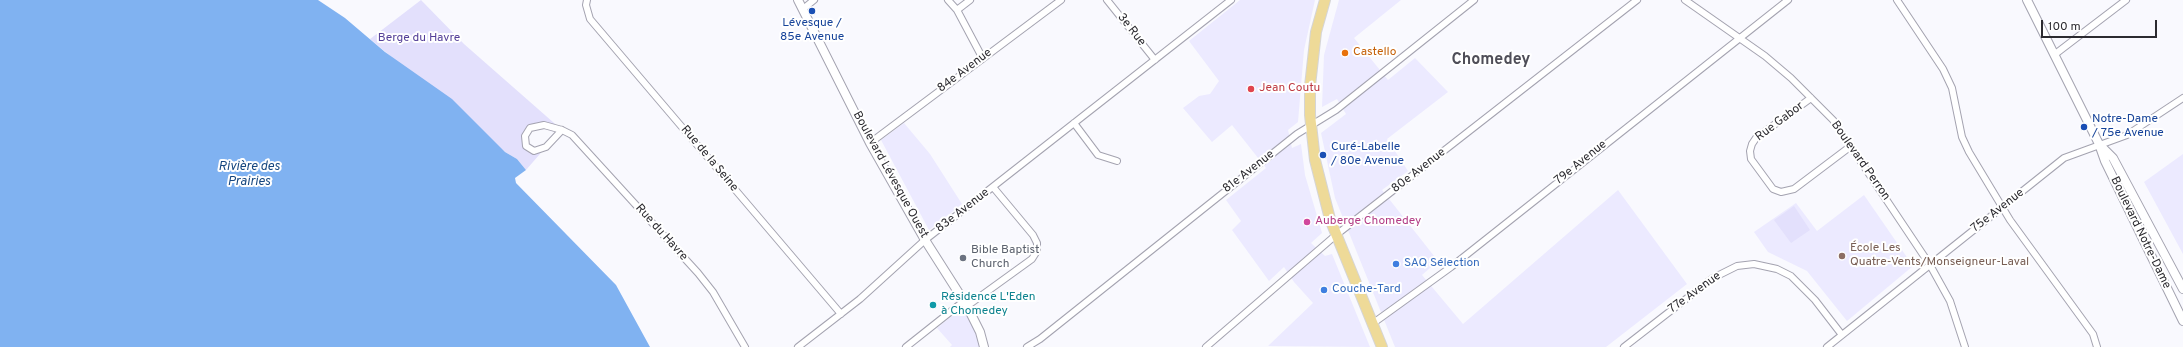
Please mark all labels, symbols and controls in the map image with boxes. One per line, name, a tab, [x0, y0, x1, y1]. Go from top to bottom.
marker: Lévesque / 85e Avenue	[807, 6, 817, 16]
street label: 3e Rue	[1114, 11, 1148, 49]
scale bar	[2043, 12, 2159, 38]
place label: Lévesque / 85e Avenue	[780, 17, 844, 45]
text: 100 m	[2048, 19, 2081, 35]
park label: Berge du Havre	[378, 32, 460, 46]
street label: 84e Avenue	[935, 46, 995, 96]
place label: Castello	[1353, 46, 1396, 60]
marker: Castello	[1340, 48, 1350, 58]
district label: Chomedey	[1452, 51, 1530, 71]
place label: Jean Coutu	[1259, 82, 1320, 96]
marker: Jean Coutu	[1246, 84, 1256, 94]
street label: Rue Gabor	[1753, 99, 1807, 145]
street label: Boulevard Lévesque Ouest	[849, 109, 931, 241]
place label: Notre-Dame / 75e Avenue	[2092, 113, 2164, 141]
street label: Boulevard Perron	[1827, 119, 1893, 203]
marker: Notre-Dame / 75e Avenue	[2079, 122, 2089, 132]
street label: Rue de la Seine	[677, 123, 741, 195]
street label: 79e Avenue	[1552, 138, 1610, 188]
place label: Curé-Labelle / 80e Avenue	[1331, 141, 1404, 169]
street label: 80e Avenue	[1389, 146, 1449, 196]
street label: 81e Avenue	[1220, 147, 1278, 197]
marker: Curé-Labelle / 80e Avenue	[1318, 150, 1328, 160]
water label: Rivière des Prairies	[218, 159, 280, 190]
street label: Boulevard Notre-Dame	[2107, 175, 2173, 291]
street label: 83e Avenue	[933, 186, 993, 236]
street label: 75e Avenue	[1969, 186, 2027, 236]
street label: Rue du Havre	[632, 202, 690, 264]
place label: Auberge Chomedey	[1315, 215, 1421, 229]
marker: Auberge Chomedey	[1302, 217, 1312, 227]
place label: École Les Quatre-Vents/Monseigneur-Laval	[1850, 242, 2029, 270]
place label: Bible Baptist Church	[971, 244, 1040, 272]
marker: École Les Quatre-Vents/Monseigneur-Laval	[1837, 251, 1847, 261]
marker: Bible Baptist Church	[958, 253, 968, 263]
place label: SAQ Sélection	[1404, 257, 1480, 271]
marker: SAQ Sélection	[1391, 259, 1401, 269]
street label: 77e Avenue	[1666, 269, 1724, 317]
place label: Couche-Tard	[1332, 283, 1401, 297]
marker: Couche-Tard	[1319, 285, 1329, 295]
place label: Résidence L'Eden à Chomedey	[941, 291, 1036, 319]
marker: Résidence L'Eden à Chomedey	[928, 300, 938, 310]

